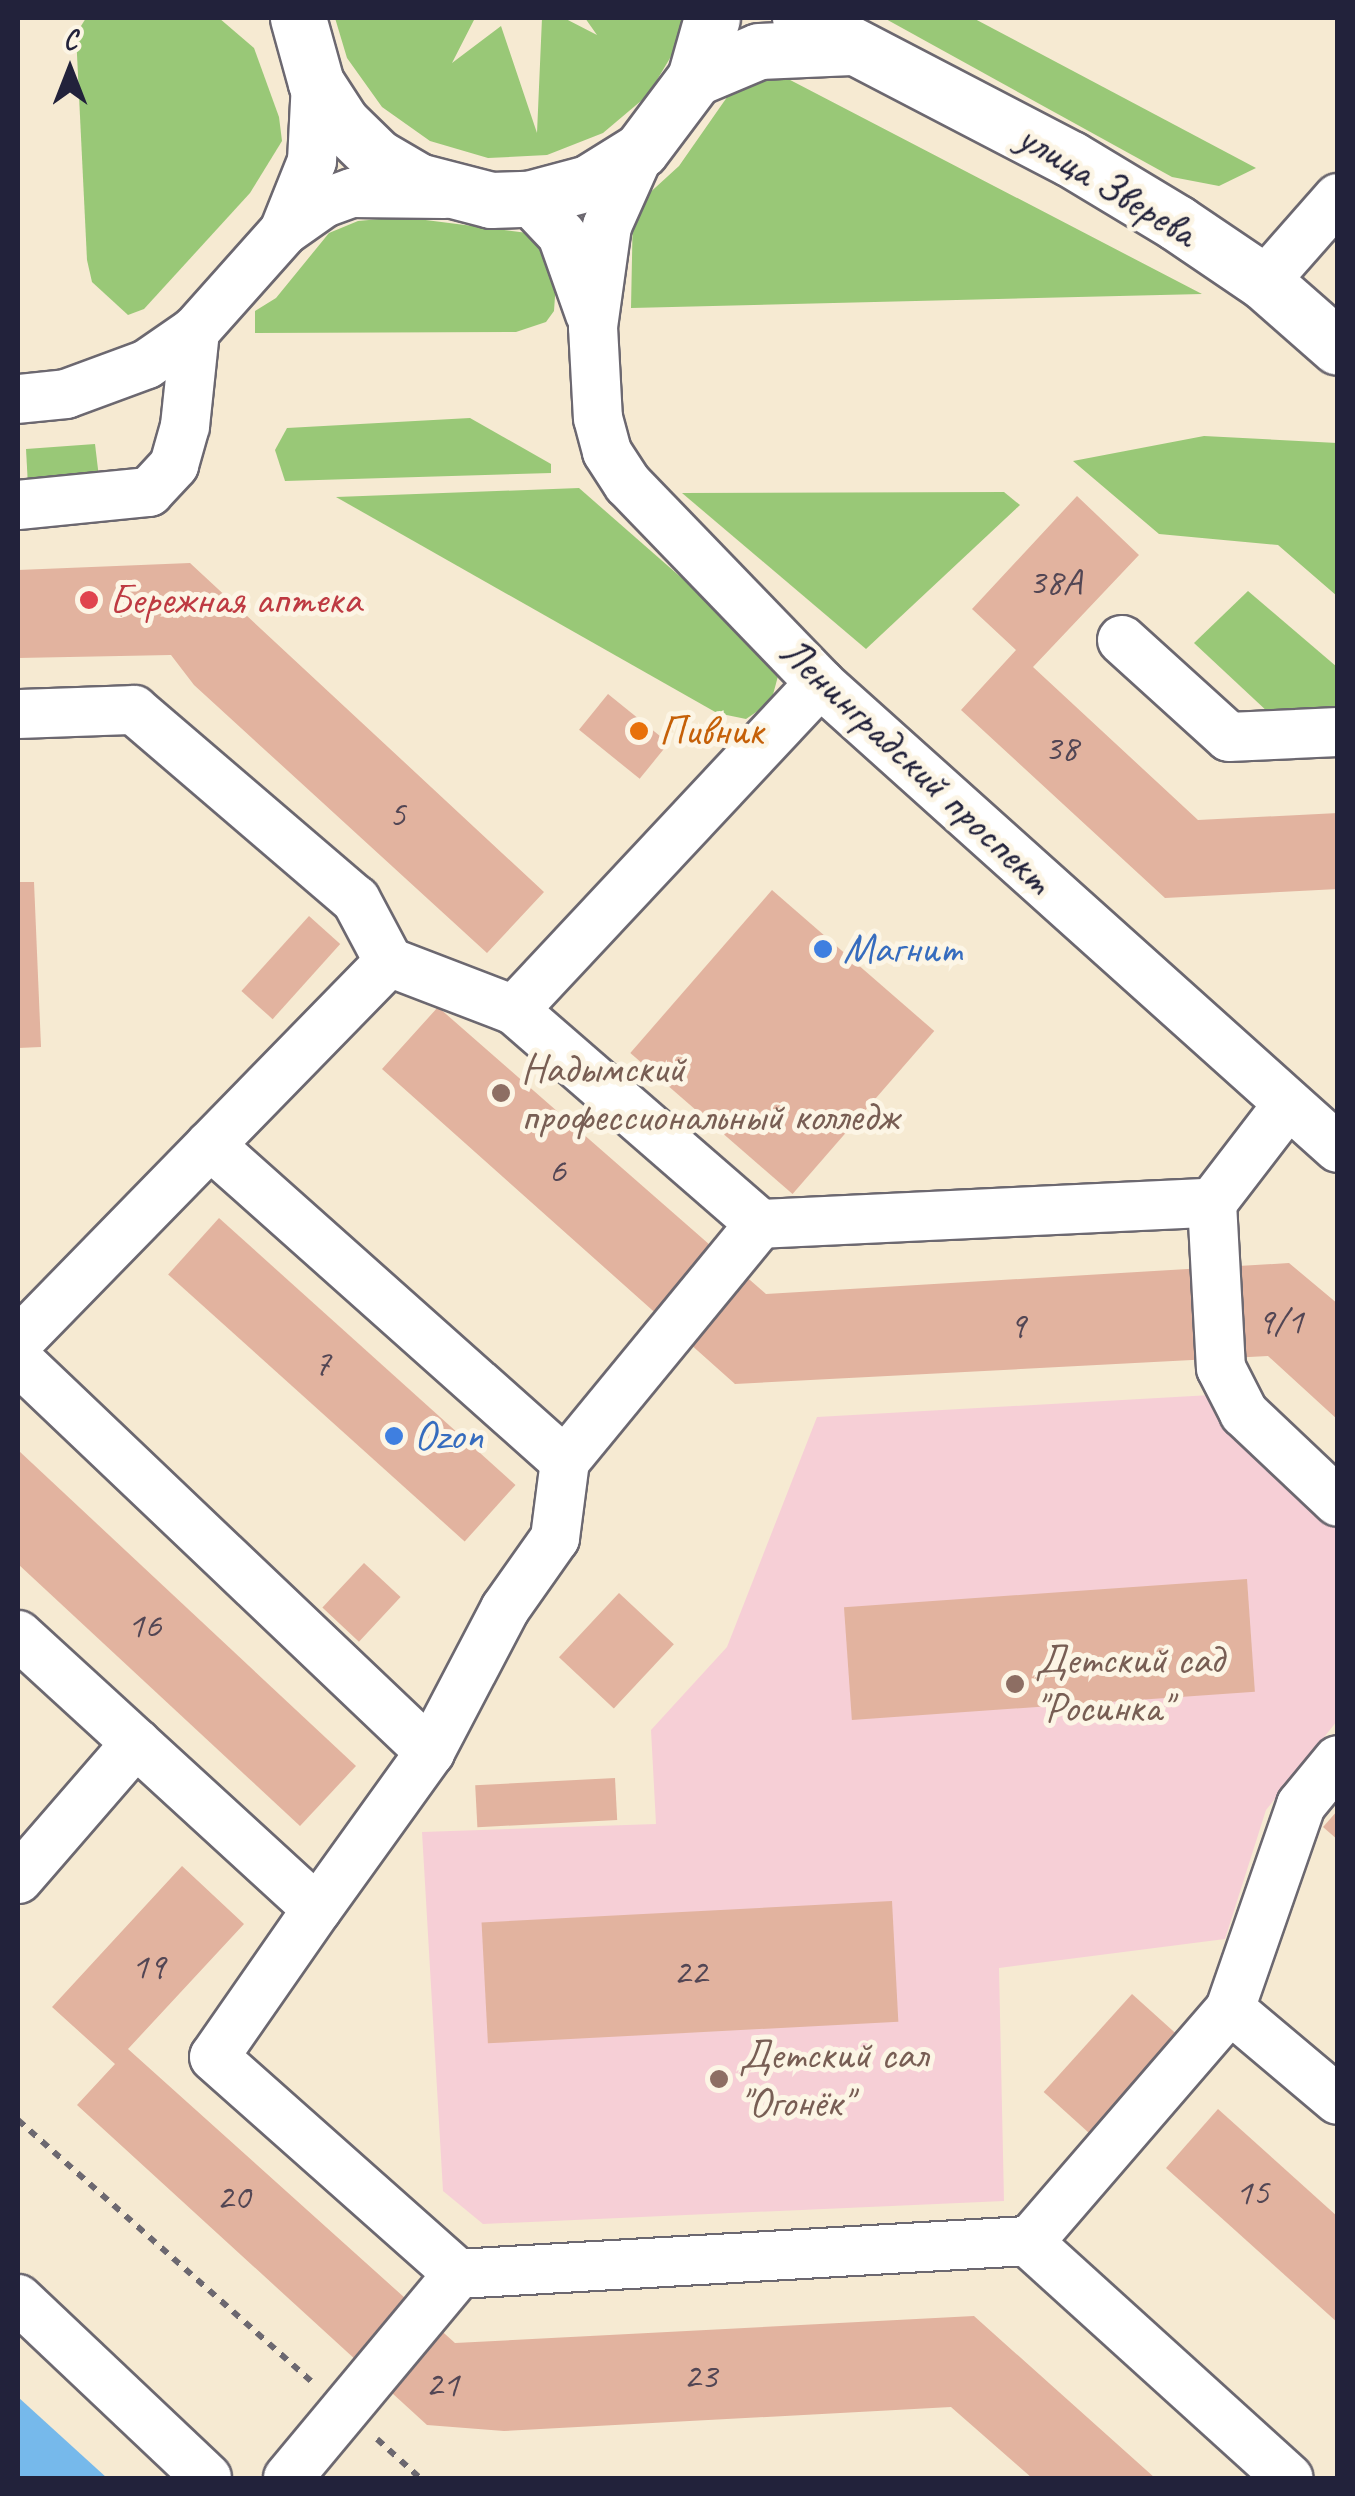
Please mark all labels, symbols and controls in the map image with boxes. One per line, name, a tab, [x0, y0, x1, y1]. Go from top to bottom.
north arrow	[20, 20, 120, 120]
text: С	[63, 22, 77, 57]
street label: улица Зверева	[1009, 112, 1205, 258]
house number: 38А	[1028, 559, 1082, 605]
place label: Бережная аптека	[109, 575, 362, 625]
marker: Бережная аптека	[78, 589, 100, 611]
street label: Ленинградский проспект	[769, 627, 1063, 905]
place label: Пивник	[659, 706, 763, 756]
marker: Пивник	[628, 720, 650, 742]
house number: 38	[1044, 725, 1078, 771]
house number: 5	[388, 791, 406, 837]
place label: Магнит	[843, 924, 962, 974]
marker: Магнит	[812, 938, 834, 960]
place label: Надымский профессиональный колледж	[521, 1044, 899, 1142]
marker: Надымский профессиональный колледж	[490, 1082, 512, 1104]
house number: 6	[548, 1147, 566, 1193]
house number: 9/1	[1257, 1298, 1303, 1344]
house number: 9	[1008, 1302, 1026, 1348]
house number: 7	[313, 1340, 331, 1386]
place label: Ozon	[414, 1411, 483, 1461]
marker: Ozon	[383, 1425, 405, 1447]
house number: 16	[127, 1602, 161, 1648]
place label: Детский сад "Росинка"	[1035, 1635, 1223, 1734]
marker: Детский сад "Росинка"	[1004, 1673, 1026, 1695]
house number: 19	[131, 1943, 165, 1989]
house number: 22	[673, 1949, 707, 1995]
place label: Детский сал "Огонёк"	[739, 2030, 928, 2128]
marker: Детский сал "Огонёк"	[708, 2068, 730, 2090]
house number: 15	[1235, 2169, 1269, 2215]
house number: 20	[216, 2174, 250, 2220]
house number: 23	[683, 2353, 717, 2399]
house number: 21	[425, 2361, 459, 2407]

